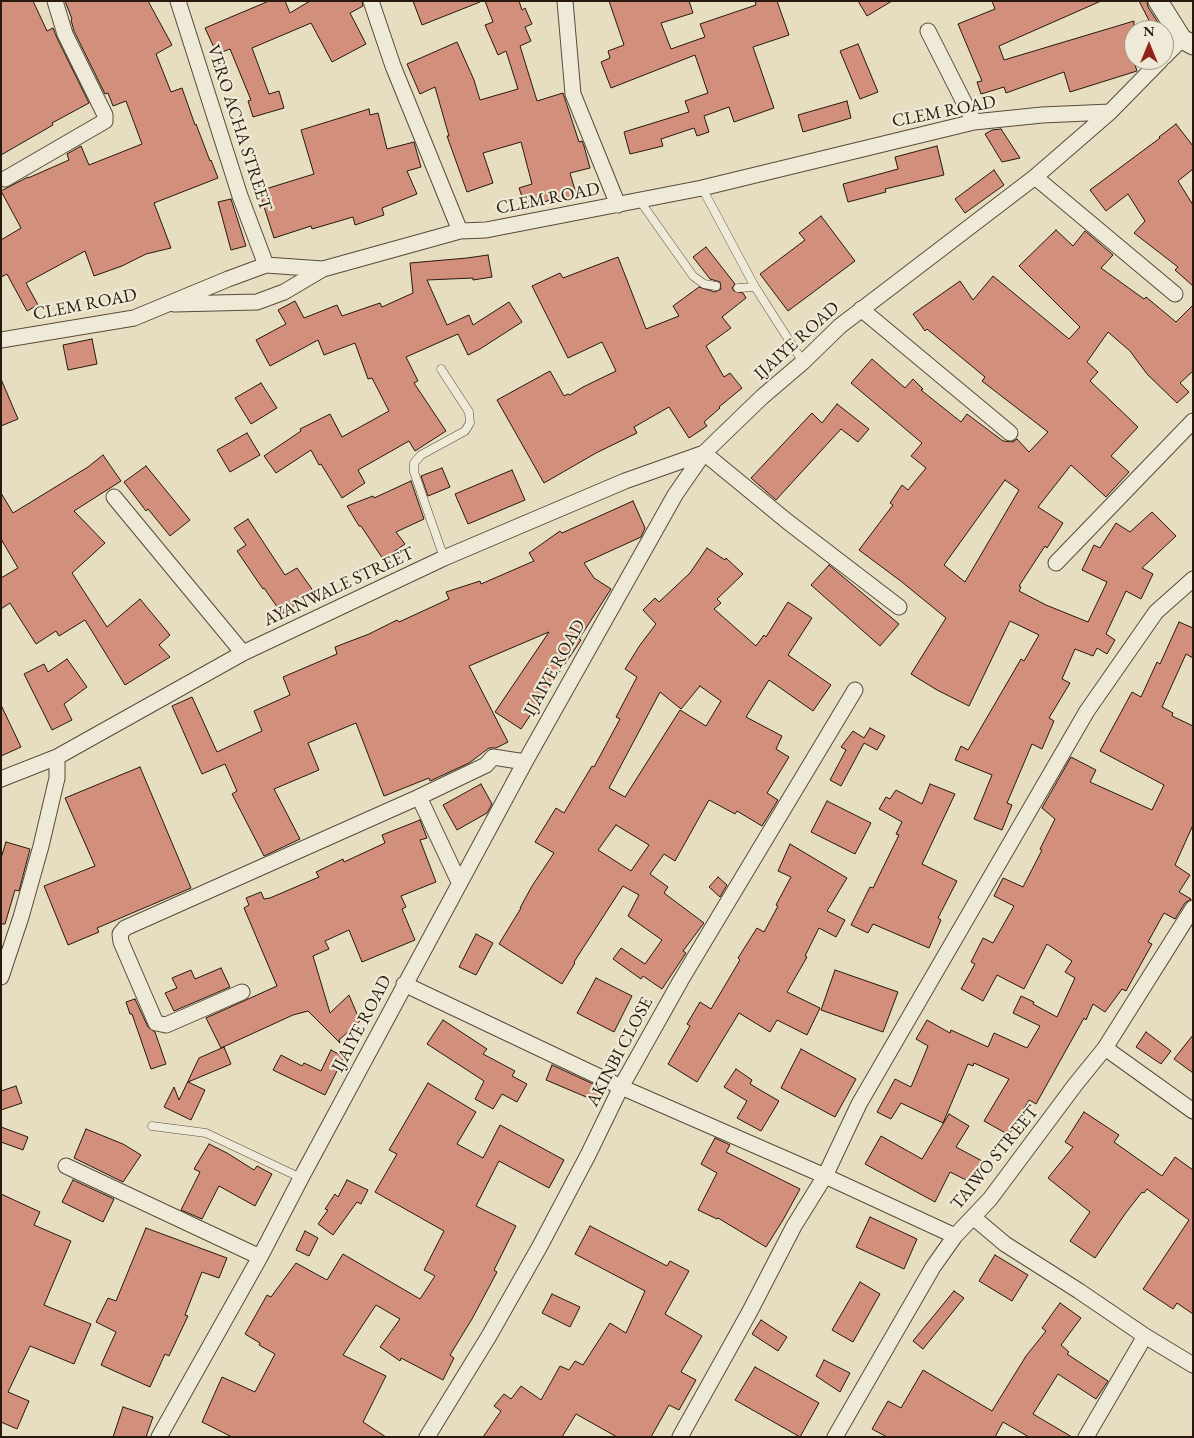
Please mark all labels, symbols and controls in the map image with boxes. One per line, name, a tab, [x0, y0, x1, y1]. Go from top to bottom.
north arrow	[1124, 20, 1174, 70]
text: N	[1143, 22, 1155, 40]
street label: VERO ACHA STREET	[202, 42, 276, 214]
street label: CLEM ROAD	[890, 91, 998, 133]
street label: CLEM ROAD	[494, 178, 602, 220]
street label: CLEM ROAD	[31, 284, 139, 326]
street label: IJAIYE ROAD	[750, 297, 844, 385]
street label: AYANWALE STREET	[260, 543, 418, 631]
street label: IJAIYE ROAD	[520, 616, 590, 720]
street label: IJAIYE ROAD	[327, 972, 397, 1076]
street label: AKINBI CLOSE	[582, 994, 658, 1110]
street label: TAIWO STREET	[946, 1101, 1044, 1215]

